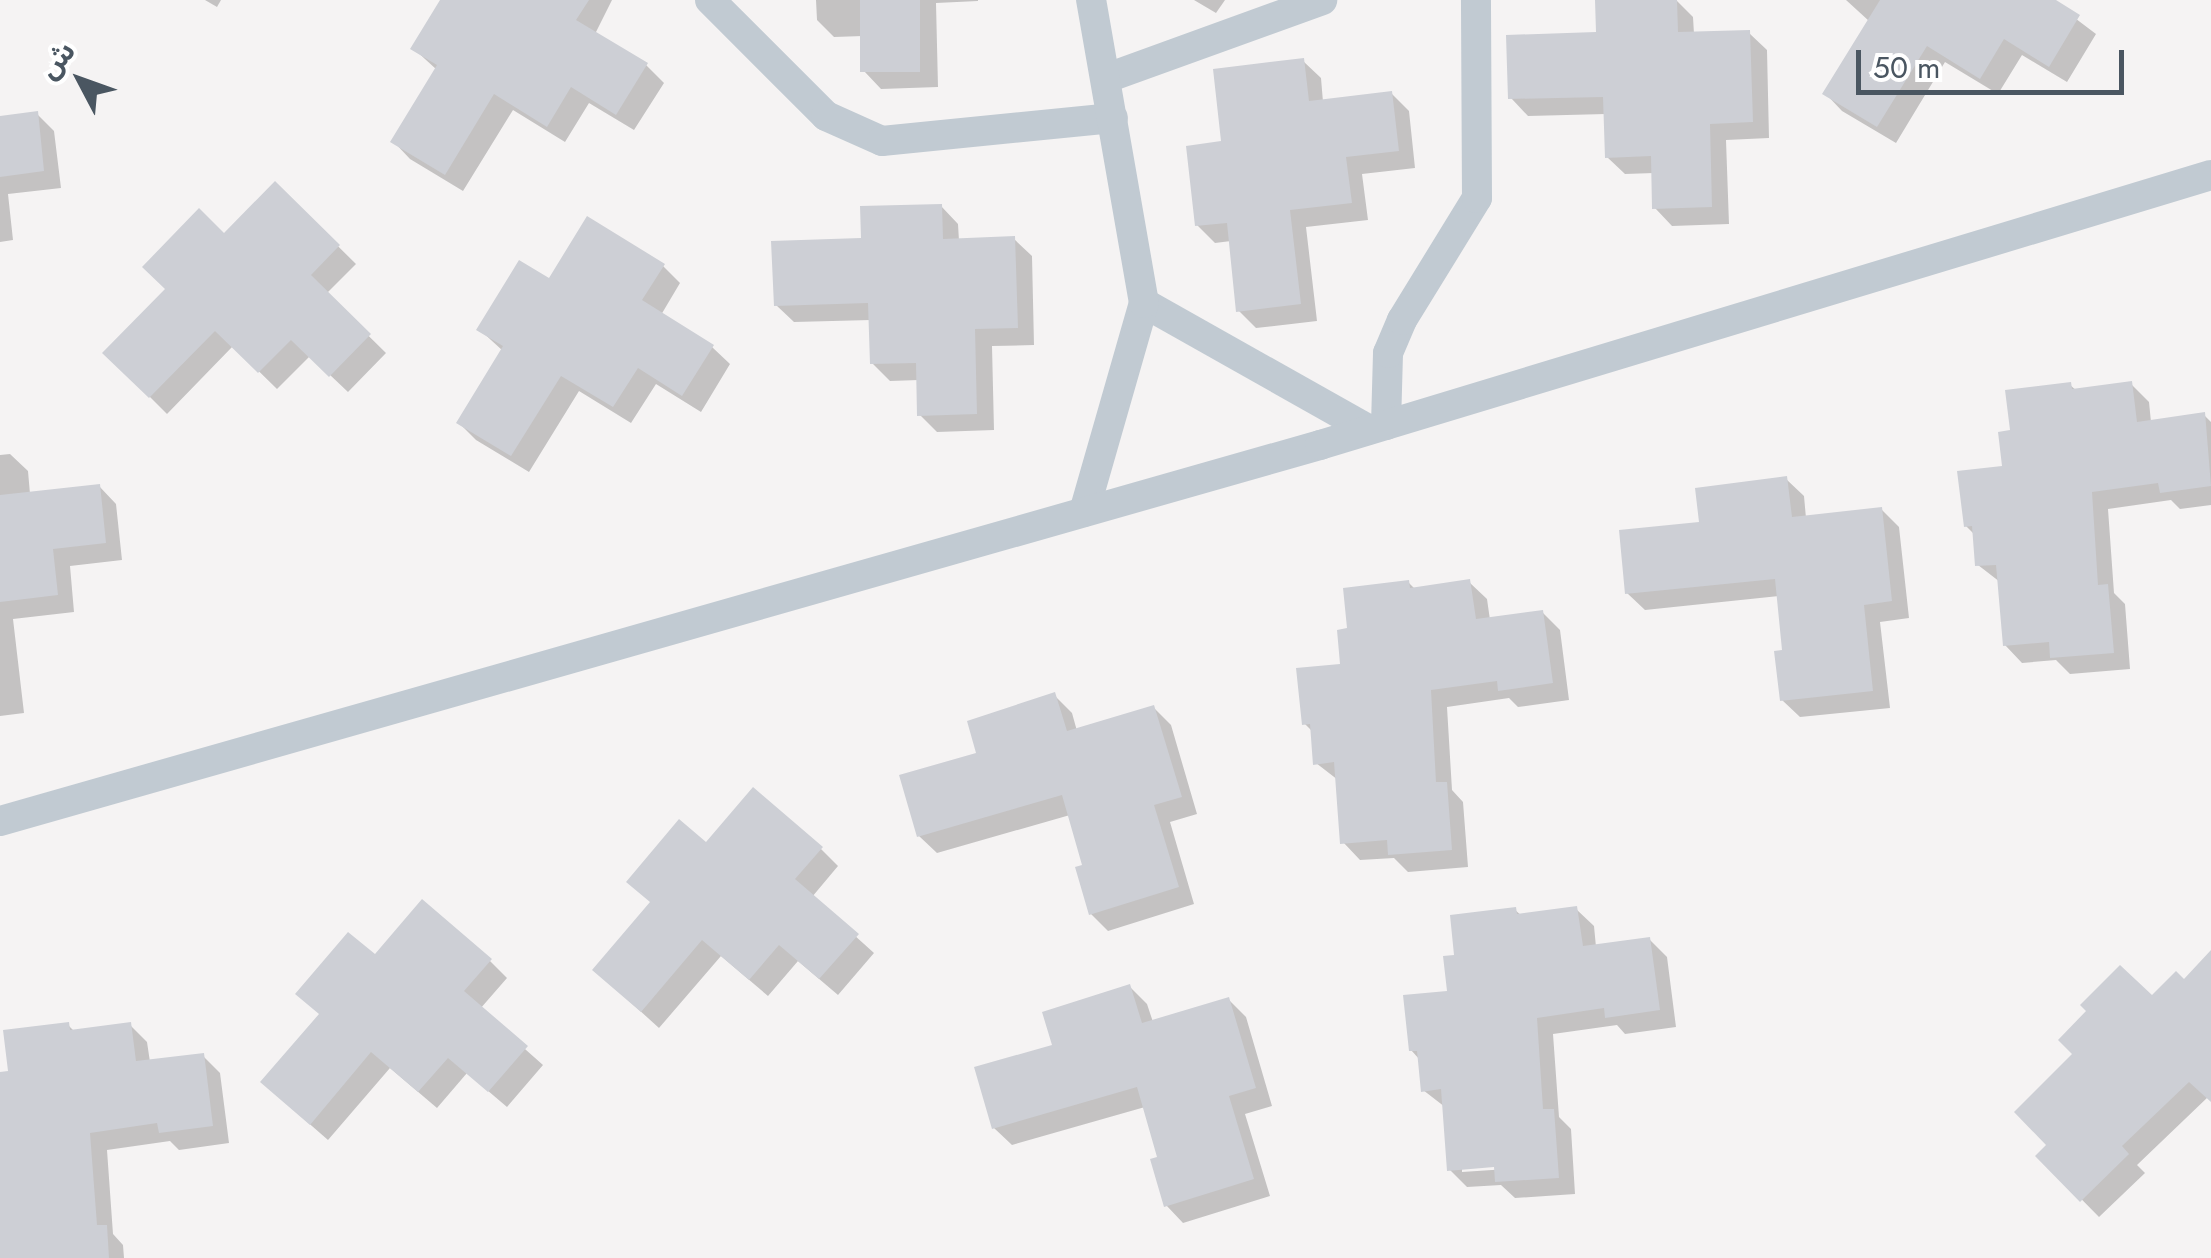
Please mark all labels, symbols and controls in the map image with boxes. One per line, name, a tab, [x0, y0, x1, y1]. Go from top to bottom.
north arrow	[30, 30, 130, 130]
scale bar	[1861, 30, 2128, 92]
text: ش	[29, 32, 85, 88]
text: 50 m	[1873, 46, 1940, 89]

